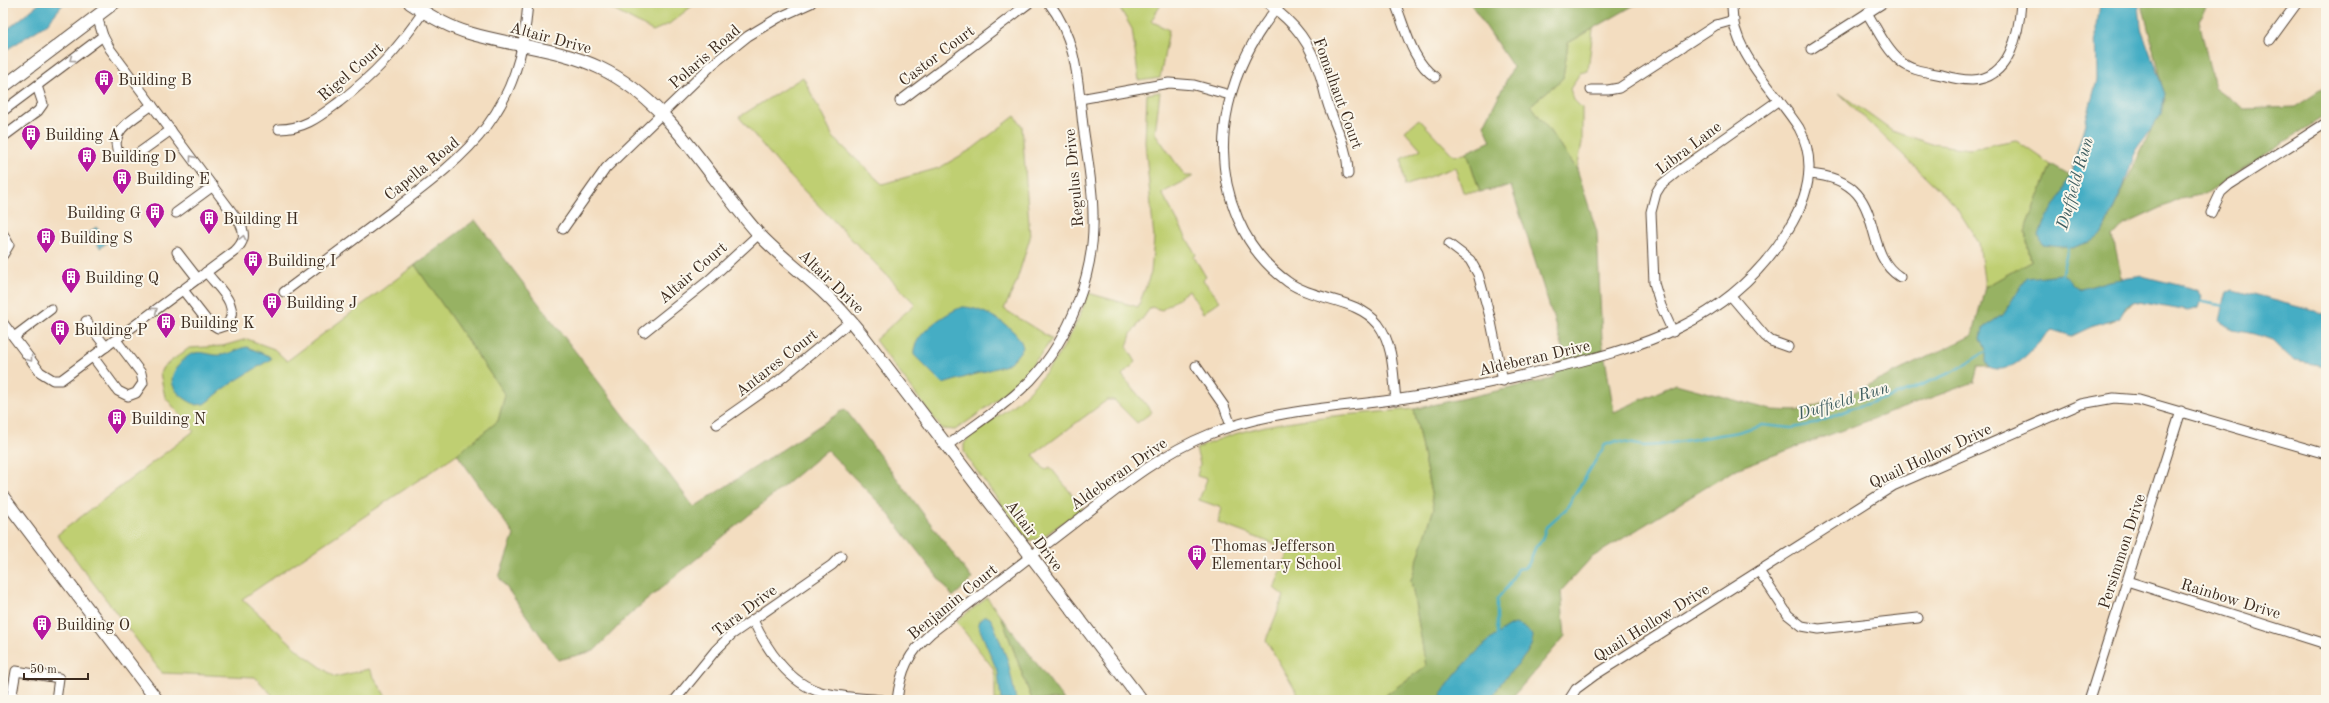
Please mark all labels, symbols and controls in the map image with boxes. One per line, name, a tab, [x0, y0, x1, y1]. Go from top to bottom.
street label: Altair Drive	[508, 20, 593, 58]
street label: Polaris Road	[667, 23, 744, 92]
street label: Castor Court	[897, 23, 978, 90]
street label: Fomalhaut Court	[1310, 36, 1365, 152]
street label: Rigel Court	[316, 40, 387, 105]
one-way arrow	[69, 54, 76, 61]
building icon: Building B	[93, 68, 115, 96]
place label: Building B	[118, 73, 192, 89]
street label: Libra Lane	[1654, 119, 1725, 178]
building icon: Building A	[20, 123, 42, 151]
place label: Building A	[45, 128, 120, 144]
street label: Regulus Drive	[1063, 128, 1087, 228]
street label: Capella Road	[382, 135, 463, 204]
water label: Duffield Run	[2054, 135, 2097, 232]
building icon: Building D	[76, 145, 98, 173]
place label: Building D	[101, 150, 176, 166]
one-way arrow	[190, 156, 197, 163]
building icon: Building E	[111, 167, 133, 195]
place label: Building E	[136, 172, 210, 188]
building icon: Building G	[144, 201, 166, 229]
place label: Building G	[67, 206, 141, 222]
building icon: Building H	[198, 207, 220, 235]
place label: Building H	[223, 212, 298, 228]
building icon: Building S	[35, 226, 57, 254]
place label: Building S	[60, 231, 133, 247]
one-way arrow	[238, 234, 246, 241]
street label: Altair Court	[656, 239, 731, 307]
street label: Altair Drive	[795, 248, 866, 317]
building icon: Building I	[242, 249, 264, 277]
place label: Building I	[267, 254, 336, 270]
building icon: Building Q	[60, 266, 82, 294]
place label: Building Q	[85, 271, 159, 287]
building icon: Building J	[261, 291, 283, 319]
place label: Building J	[286, 296, 358, 312]
one-way arrow	[151, 308, 158, 315]
building icon: Building K	[155, 311, 177, 339]
place label: Building K	[180, 316, 255, 332]
building icon: Building P	[49, 318, 71, 346]
place label: Building P	[74, 323, 148, 339]
street label: Antares Court	[733, 327, 822, 400]
street label: Aldeberan Drive	[1477, 338, 1592, 380]
one-way arrow	[25, 354, 32, 361]
water label: Duffield Run	[1795, 379, 1891, 424]
building icon: Building N	[106, 407, 128, 435]
place label: Building N	[131, 412, 206, 428]
street label: Quail Hollow Drive	[1867, 421, 1994, 492]
street label: Aldeberan Drive	[1068, 435, 1170, 514]
street label: Persimmon Drive	[2097, 492, 2149, 611]
street label: Altair Drive	[1002, 498, 1065, 574]
place label: Thomas Jefferson Elementary School	[1211, 539, 1341, 573]
building icon: Thomas Jefferson Elementary School	[1186, 543, 1208, 571]
street label: Benjamin Court	[906, 562, 1001, 643]
street label: Rainbow Drive	[2179, 577, 2282, 623]
street label: Tara Drive	[710, 582, 780, 641]
street label: Quail Hollow Drive	[1591, 582, 1713, 666]
building icon: Building O	[31, 613, 53, 641]
place label: Building O	[56, 618, 130, 634]
scale bar	[24, 655, 88, 681]
text: 50 m	[30, 663, 57, 676]

